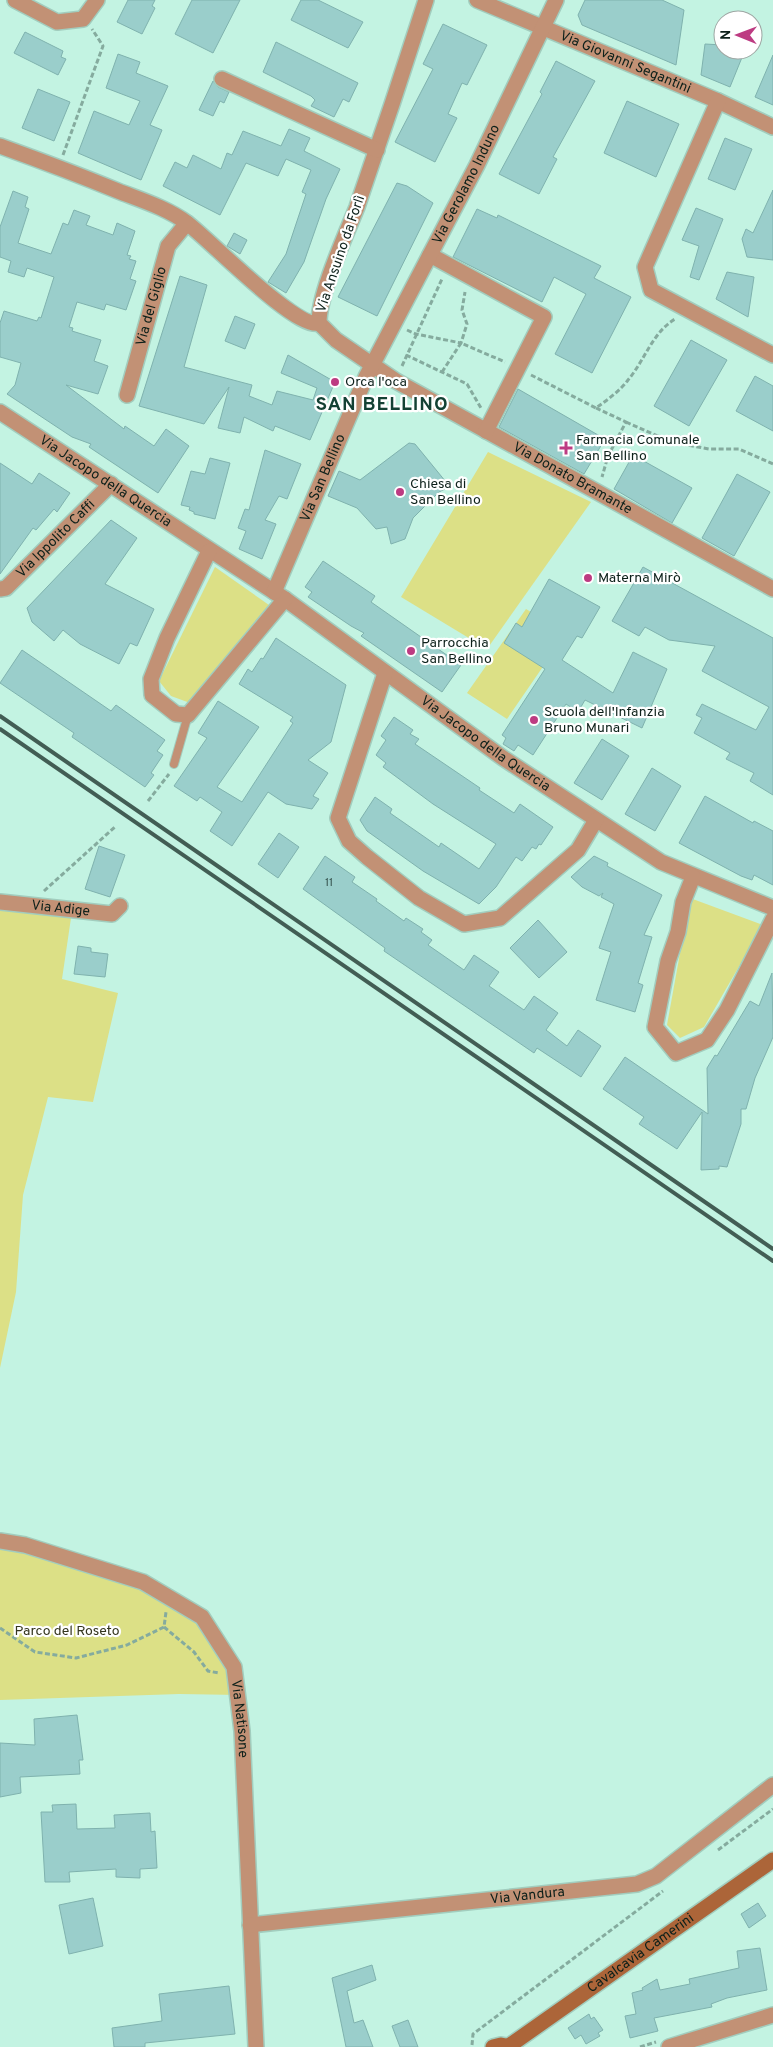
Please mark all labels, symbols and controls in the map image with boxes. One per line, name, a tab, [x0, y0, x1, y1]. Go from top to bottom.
north arrow	[713, 10, 763, 60]
street label: Via Giovanni Segantini	[557, 27, 694, 97]
text: N	[718, 30, 735, 40]
street label: Via Gerolamo Induno	[429, 122, 504, 247]
street label: Via Ansuino da Forlì	[313, 193, 369, 315]
street label: Via del Giglio	[132, 264, 171, 348]
place label: Orca l'oca	[345, 374, 407, 391]
marker: Orca l'oca	[329, 376, 341, 388]
district label: SAN BELLINO	[315, 393, 449, 417]
street label: Via San Bellino	[296, 431, 349, 525]
street label: Via Jacopo della Quercia	[36, 432, 175, 531]
place label: Farmacia Comunale San Bellino	[576, 432, 700, 465]
street label: Via Donato Bramante	[510, 439, 635, 518]
marker: Farmacia Comunale San Bellino	[560, 442, 572, 454]
place label: Chiesa di San Bellino	[410, 476, 481, 509]
marker: Chiesa di San Bellino	[394, 486, 406, 498]
street label: Via Ippolito Caffi	[13, 496, 99, 581]
place label: Materna Mirò	[598, 570, 681, 587]
marker: Materna Mirò	[582, 572, 594, 584]
place label: Parrocchia San Bellino	[421, 635, 492, 668]
marker: Parrocchia San Bellino	[405, 645, 417, 657]
street label: Via Jacopo della Quercia	[417, 692, 553, 795]
place label: Scuola dell'Infanzia Bruno Munari	[544, 704, 665, 737]
marker: Scuola dell'Infanzia Bruno Munari	[528, 714, 540, 726]
house number: 11	[325, 876, 333, 890]
street label: Via Adige	[30, 897, 91, 920]
park label: Parco del Roseto	[14, 1623, 120, 1640]
street label: Via Natisone	[227, 1679, 252, 1758]
street label: Via Vandura	[489, 1883, 566, 1908]
street label: Cavalcavia Camerini	[584, 1910, 697, 1997]

